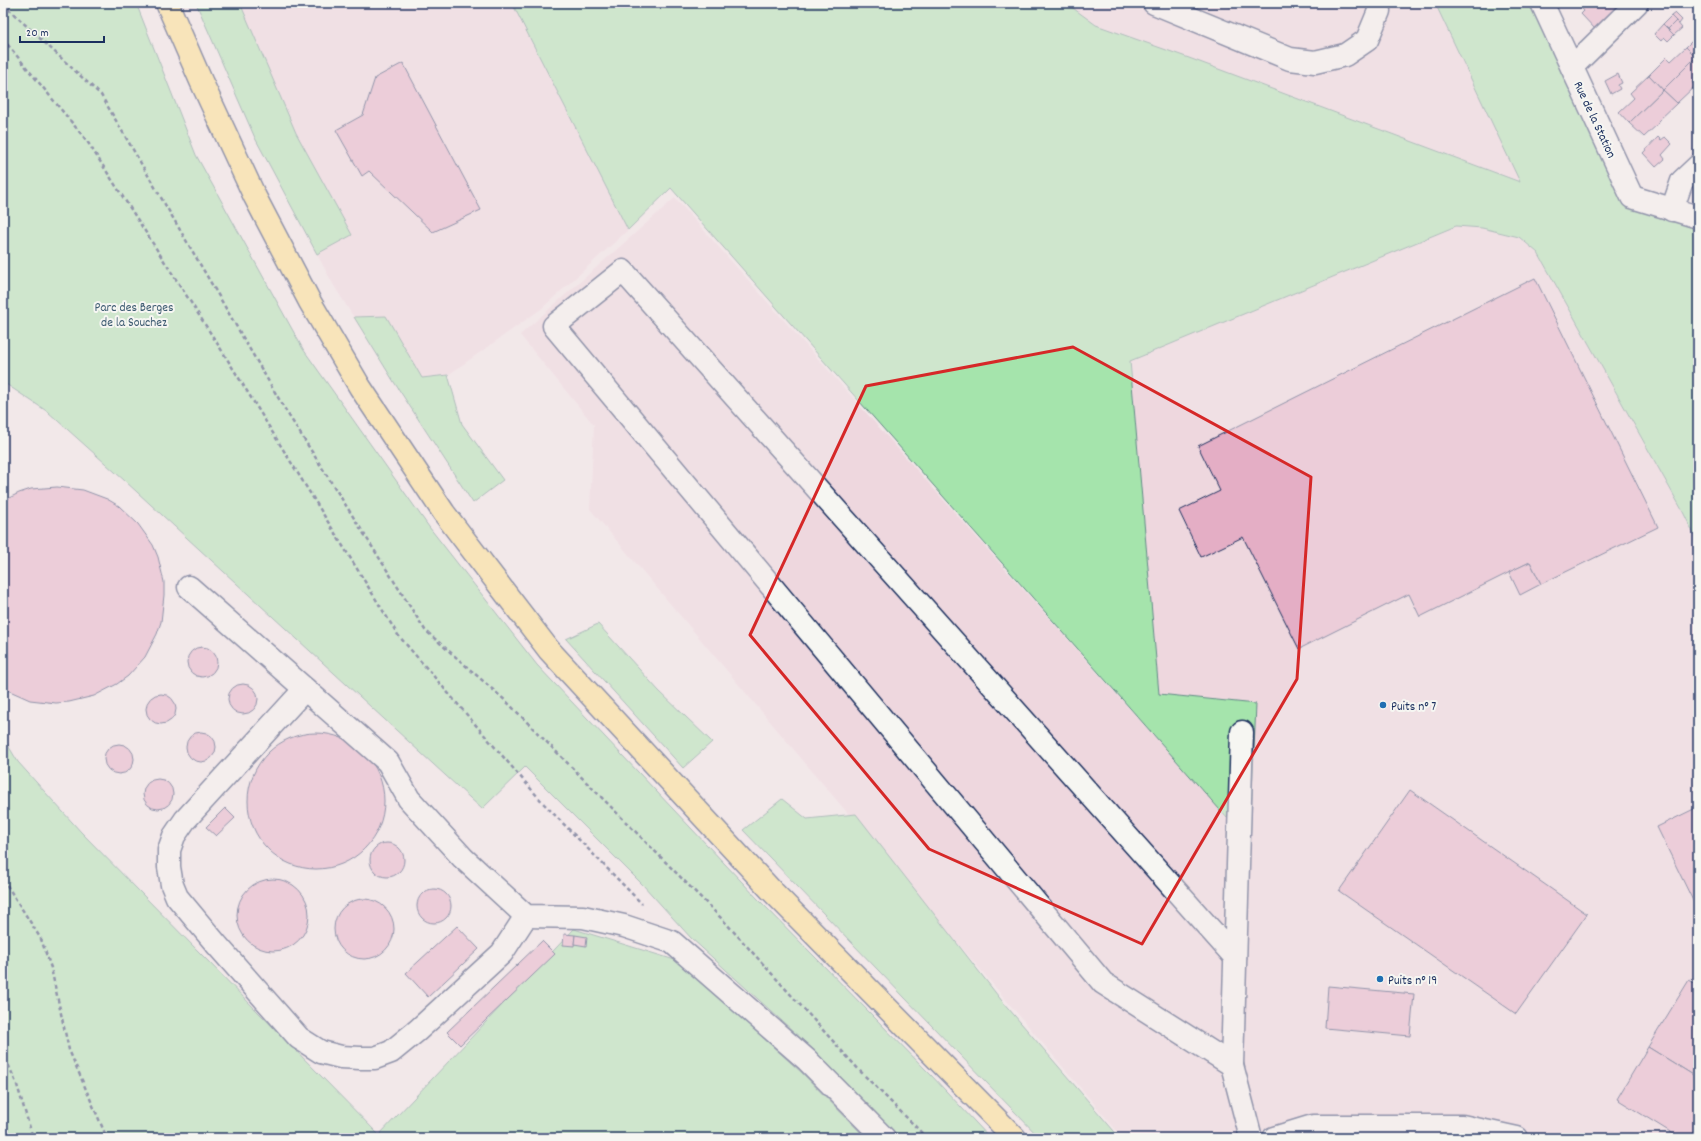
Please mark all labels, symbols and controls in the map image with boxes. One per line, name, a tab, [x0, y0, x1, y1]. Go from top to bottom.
scale bar	[20, 18, 104, 44]
text: 20 m	[26, 25, 49, 42]
street label: Rue de la Station	[1568, 78, 1620, 162]
park label: Parc des Berges de la Souchez	[95, 299, 173, 333]
place label: Puits n° 7	[1391, 698, 1436, 717]
marker: Puits n° 7	[1378, 700, 1388, 710]
place label: Puits n° 19	[1388, 972, 1437, 991]
marker: Puits n° 19	[1375, 974, 1385, 984]

